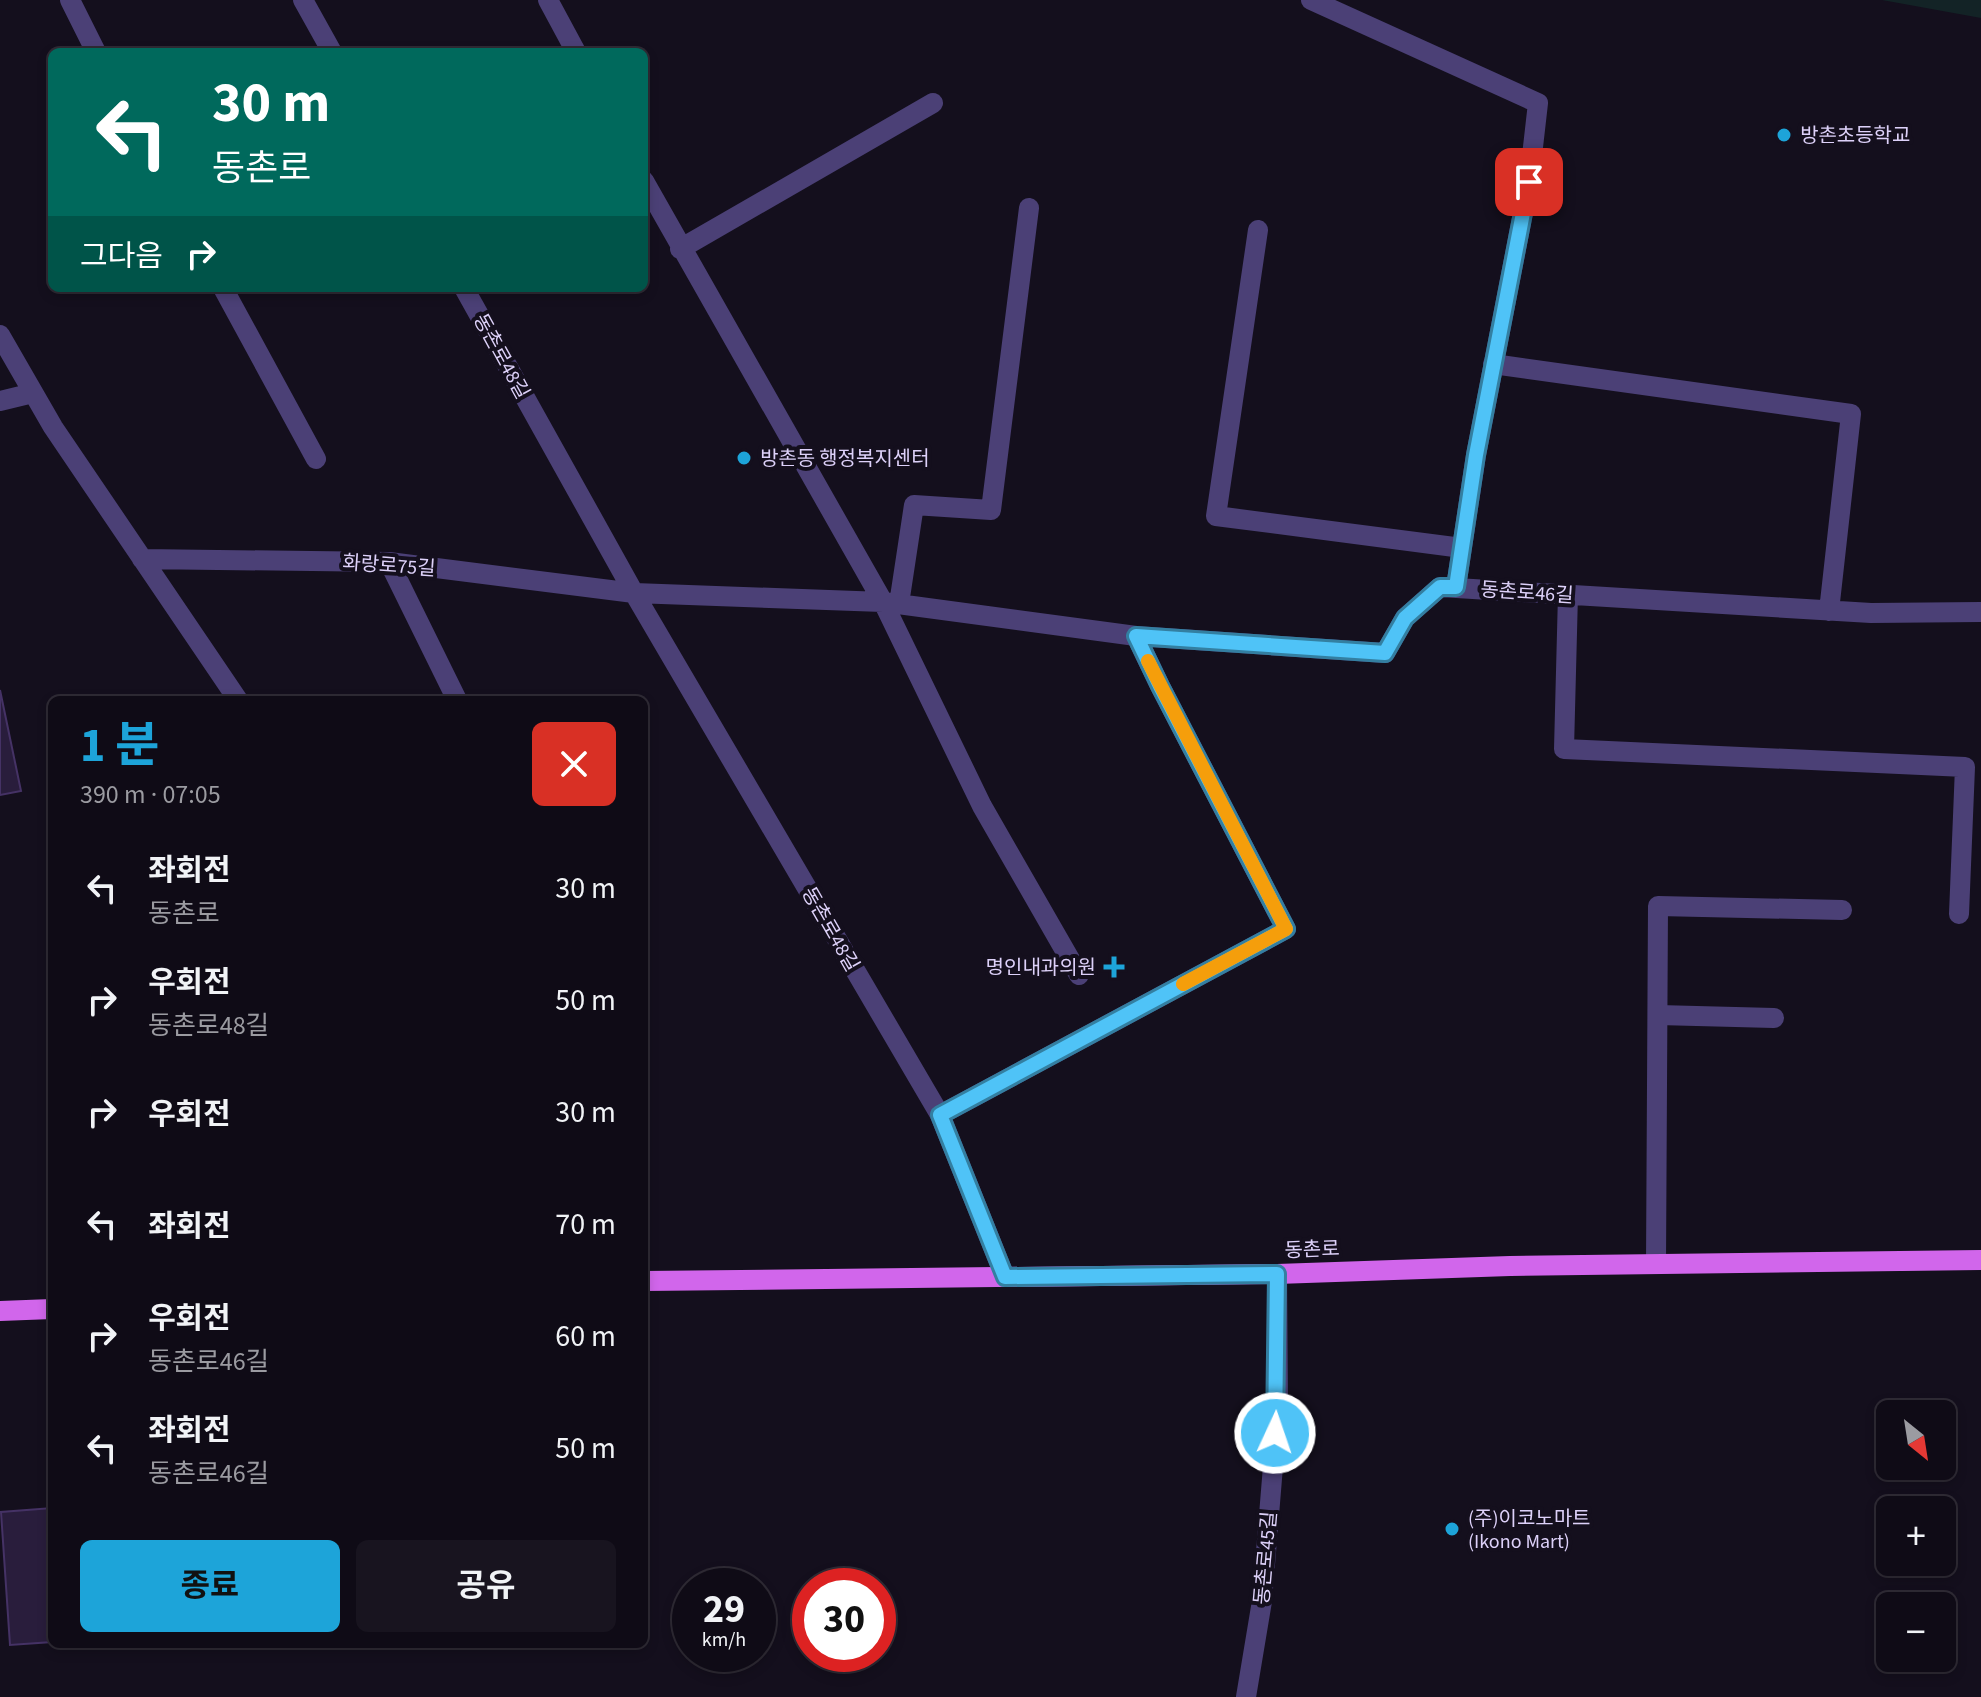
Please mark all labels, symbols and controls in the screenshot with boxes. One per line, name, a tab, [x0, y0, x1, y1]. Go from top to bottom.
text: 30 m	[212, 64, 330, 143]
icon: left	[80, 80, 184, 184]
place label: 방촌초등학교	[1800, 122, 1910, 150]
marker: 방촌초등학교	[1775, 126, 1793, 144]
text: 동촌로	[212, 143, 311, 194]
pin	[1495, 148, 1563, 216]
icon: arrive	[1507, 160, 1551, 204]
icon: right	[179, 232, 223, 276]
text: 그다음	[80, 235, 163, 278]
street label: 동촌로48길	[466, 309, 536, 404]
place label: 방촌동 행정복지센터	[760, 445, 930, 473]
marker: 방촌동 행정복지센터	[735, 449, 753, 467]
street label: 화랑로75길	[341, 549, 437, 583]
street label: 동촌로46길	[1479, 576, 1575, 610]
text: 1 분	[80, 712, 159, 780]
button: close	[532, 722, 616, 806]
text: 390 m · 07:05	[80, 776, 221, 813]
text: 좌회전	[148, 849, 231, 892]
icon: left	[80, 866, 124, 910]
text: 30 m	[555, 867, 616, 910]
street label: 동촌로48길	[795, 882, 866, 977]
text: 동촌로	[148, 895, 220, 932]
place label: 명인내과의원	[986, 954, 1096, 982]
marker: 명인내과의원	[1103, 956, 1125, 978]
text: 우회전	[148, 961, 231, 1004]
icon: right	[80, 978, 124, 1022]
text: 50 m	[555, 979, 616, 1022]
text: 동촌로48길	[148, 1007, 270, 1044]
icon: right	[80, 1090, 124, 1134]
text: 30 m	[555, 1091, 616, 1134]
text: 우회전	[148, 1093, 231, 1136]
icon: left	[80, 1202, 124, 1246]
text: 70 m	[555, 1203, 616, 1246]
text: 좌회전	[148, 1205, 231, 1248]
street label: 동촌로	[1284, 1235, 1340, 1265]
text: 우회전	[148, 1297, 231, 1340]
icon: right	[80, 1314, 124, 1358]
text: 60 m	[555, 1315, 616, 1358]
text: 동촌로46길	[148, 1343, 270, 1380]
position arrow	[1233, 1391, 1317, 1475]
north arrow	[1876, 1400, 1956, 1480]
map controls	[1876, 1400, 1956, 1672]
text: 좌회전	[148, 1409, 231, 1452]
icon: left	[80, 1426, 124, 1470]
text: 50 m	[555, 1427, 616, 1470]
text: 동촌로46길	[148, 1455, 270, 1492]
button: +	[1876, 1496, 1956, 1576]
place label: (주)이코노마트 (Ikono Mart)	[1468, 1505, 1591, 1556]
street label: 동촌로45길	[1248, 1510, 1284, 1606]
marker: (주)이코노마트 (Ikono Mart)	[1443, 1520, 1461, 1538]
button: 종료	[80, 1540, 340, 1632]
button: 공유	[356, 1540, 616, 1632]
speed limit sign: 30	[792, 1568, 896, 1672]
text: 29	[703, 1581, 745, 1638]
button: −	[1876, 1592, 1956, 1672]
text: km/h	[702, 1626, 746, 1654]

